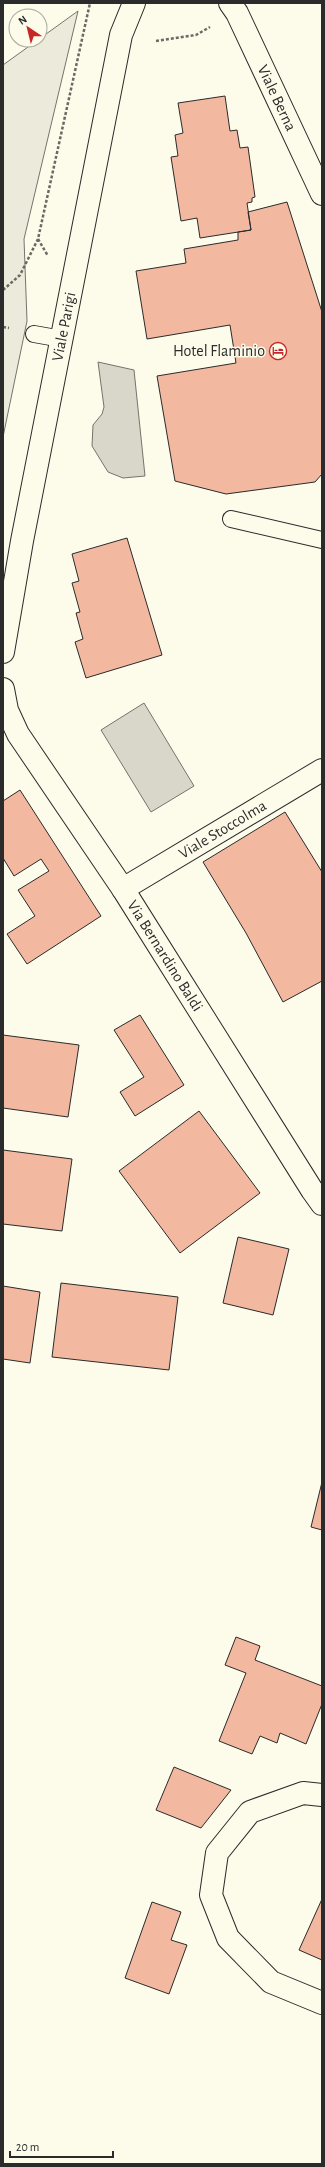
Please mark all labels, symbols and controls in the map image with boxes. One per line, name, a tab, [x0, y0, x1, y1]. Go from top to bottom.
north arrow	[8, 8, 48, 48]
text: N	[16, 14, 29, 27]
street label: Viale Berna	[255, 62, 299, 133]
street label: Viale Parigi	[49, 291, 79, 363]
hotel icon: Hotel Flaminio	[268, 341, 288, 361]
place label: Hotel Flaminio	[173, 343, 265, 359]
street label: Viale Stoccolma	[176, 797, 269, 862]
street label: Via Bernardino Baldi	[124, 898, 206, 1014]
scale bar	[10, 2133, 113, 2159]
text: 20 m	[16, 2141, 39, 2153]

